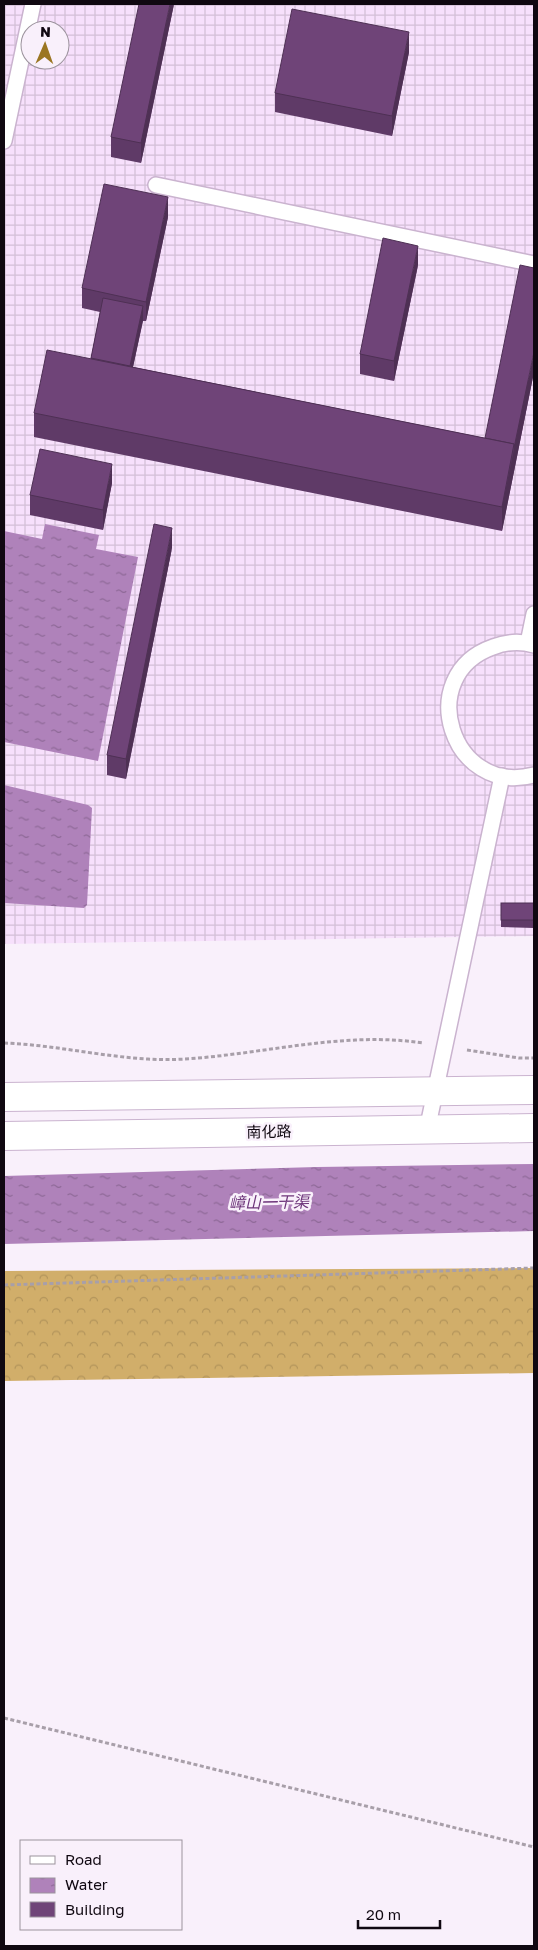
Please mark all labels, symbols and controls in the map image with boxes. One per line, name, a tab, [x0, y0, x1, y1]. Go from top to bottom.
north arrow	[20, 20, 70, 70]
text: N	[40, 23, 51, 40]
street label: 南化路	[246, 1122, 292, 1140]
water label: 嶂山一干渠	[229, 1191, 311, 1213]
legend	[20, 1840, 182, 1930]
text: Road	[65, 1850, 102, 1868]
text: Water	[65, 1875, 108, 1893]
scale bar	[358, 1898, 440, 1930]
text: Building	[65, 1900, 125, 1918]
text: 20 m	[366, 1905, 401, 1923]

